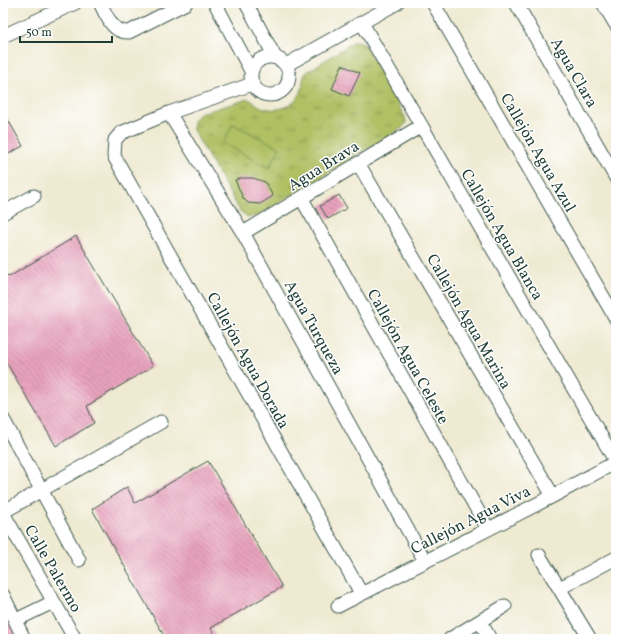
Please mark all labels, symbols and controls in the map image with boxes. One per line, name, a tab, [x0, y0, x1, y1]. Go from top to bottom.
scale bar	[20, 18, 112, 44]
text: 50 m	[26, 25, 52, 41]
street label: Agua Clara	[544, 34, 602, 112]
street label: Callejón Agua Azul	[494, 89, 580, 217]
street label: Agua Brava	[284, 136, 364, 197]
street label: Callejón Agua Blanca	[455, 165, 548, 305]
street label: Callejón Agua Marina	[421, 250, 516, 394]
street label: Agua Turqueza	[278, 277, 348, 379]
street label: Callejón Agua Celeste	[361, 285, 454, 428]
street label: Callejón Agua Dorada	[201, 289, 294, 433]
street label: Callejón Agua Viva	[407, 481, 535, 561]
street label: Calle Palermo	[18, 521, 86, 617]

